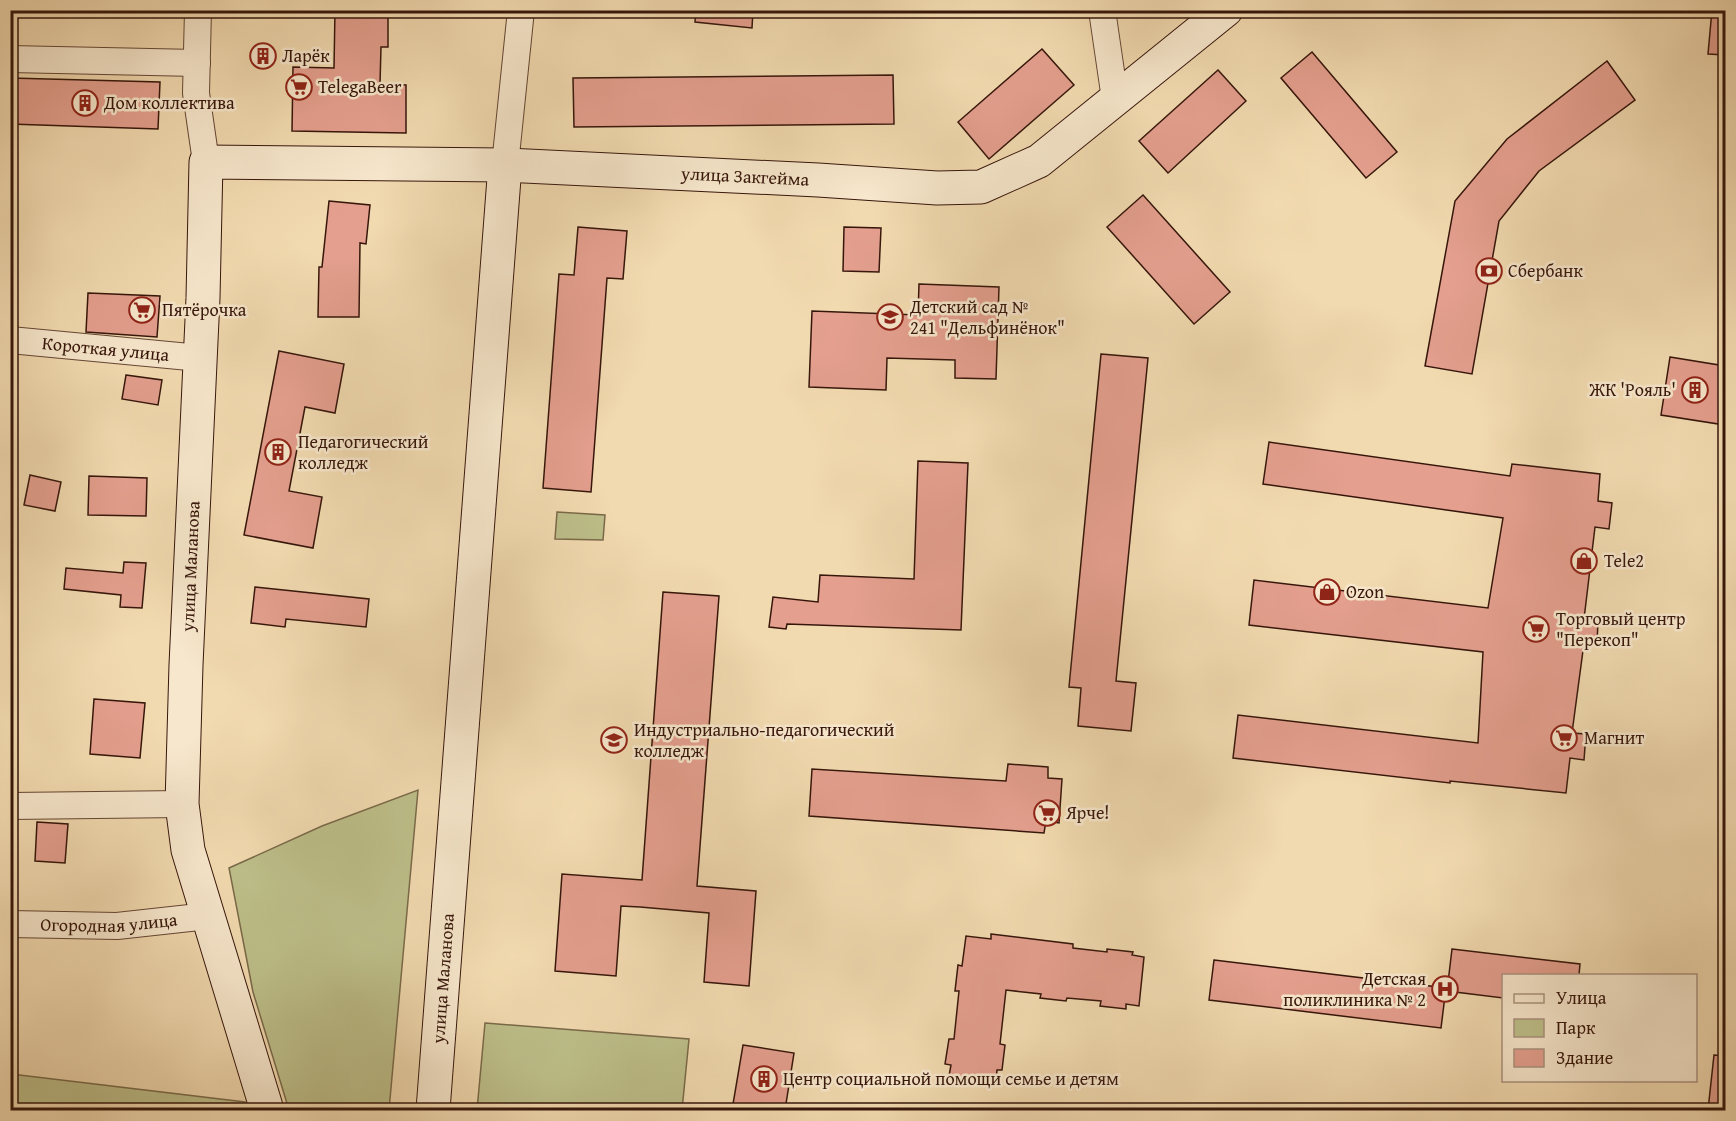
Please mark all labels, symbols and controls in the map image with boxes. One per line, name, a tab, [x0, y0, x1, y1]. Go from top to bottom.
building icon: Ларёк	[248, 41, 278, 71]
place label: Ларёк	[282, 42, 330, 69]
supermarket icon: TelegaBeer	[284, 72, 314, 102]
place label: TelegaBeer	[318, 73, 402, 100]
building icon: Дом коллектива	[70, 88, 100, 118]
place label: Дом коллектива	[103, 89, 235, 116]
street label: улица Закгейма	[679, 159, 810, 193]
bank icon: Сбербанк	[1474, 256, 1504, 286]
place label: Сбербанк	[1508, 257, 1583, 284]
place label: Детский сад № 241 "Дельфинёнок"	[909, 293, 1065, 341]
supermarket icon: Пятёрочка	[127, 295, 157, 325]
place label: Пятёрочка	[162, 296, 247, 323]
school or university icon: Детский сад № 241 "Дельфинёнок"	[875, 302, 905, 332]
street label: Короткая улица	[41, 329, 171, 368]
building icon: ЖК 'Рояль'	[1680, 375, 1710, 405]
place label: ЖК 'Рояль'	[1588, 376, 1676, 403]
place label: Педагогический колледж	[298, 428, 429, 476]
building icon: Педагогический колледж	[263, 437, 293, 467]
street label: улица Маланова	[174, 500, 207, 633]
shop icon: Tele2	[1569, 546, 1599, 576]
place label: Tele2	[1604, 547, 1644, 574]
shop icon: Ozon	[1312, 577, 1342, 607]
place label: Ozon	[1346, 578, 1384, 605]
place label: Торговый центр "Перекоп"	[1556, 605, 1686, 653]
supermarket icon: Торговый центр "Перекоп"	[1521, 614, 1551, 644]
place label: Индустриально-педагогический колледж	[634, 716, 895, 764]
supermarket icon: Магнит	[1549, 723, 1579, 753]
place label: Магнит	[1584, 724, 1644, 751]
school or university icon: Индустриально-педагогический колледж	[599, 725, 629, 755]
supermarket icon: Ярче!	[1032, 798, 1062, 828]
place label: Ярче!	[1065, 799, 1109, 826]
street label: Огородная улица	[40, 905, 179, 939]
street label: улица Маланова	[424, 912, 461, 1046]
place label: Детская поликлиника № 2	[1283, 965, 1426, 1013]
hospital icon: Детская поликлиника № 2	[1430, 974, 1460, 1004]
legend	[1502, 974, 1697, 1082]
text: Улица	[1556, 984, 1607, 1011]
text: Парк	[1556, 1014, 1596, 1041]
text: Здание	[1556, 1044, 1613, 1071]
building icon: Центр социальной помощи семье и детям	[749, 1064, 779, 1094]
place label: Центр социальной помощи семье и детям	[783, 1065, 1119, 1092]

